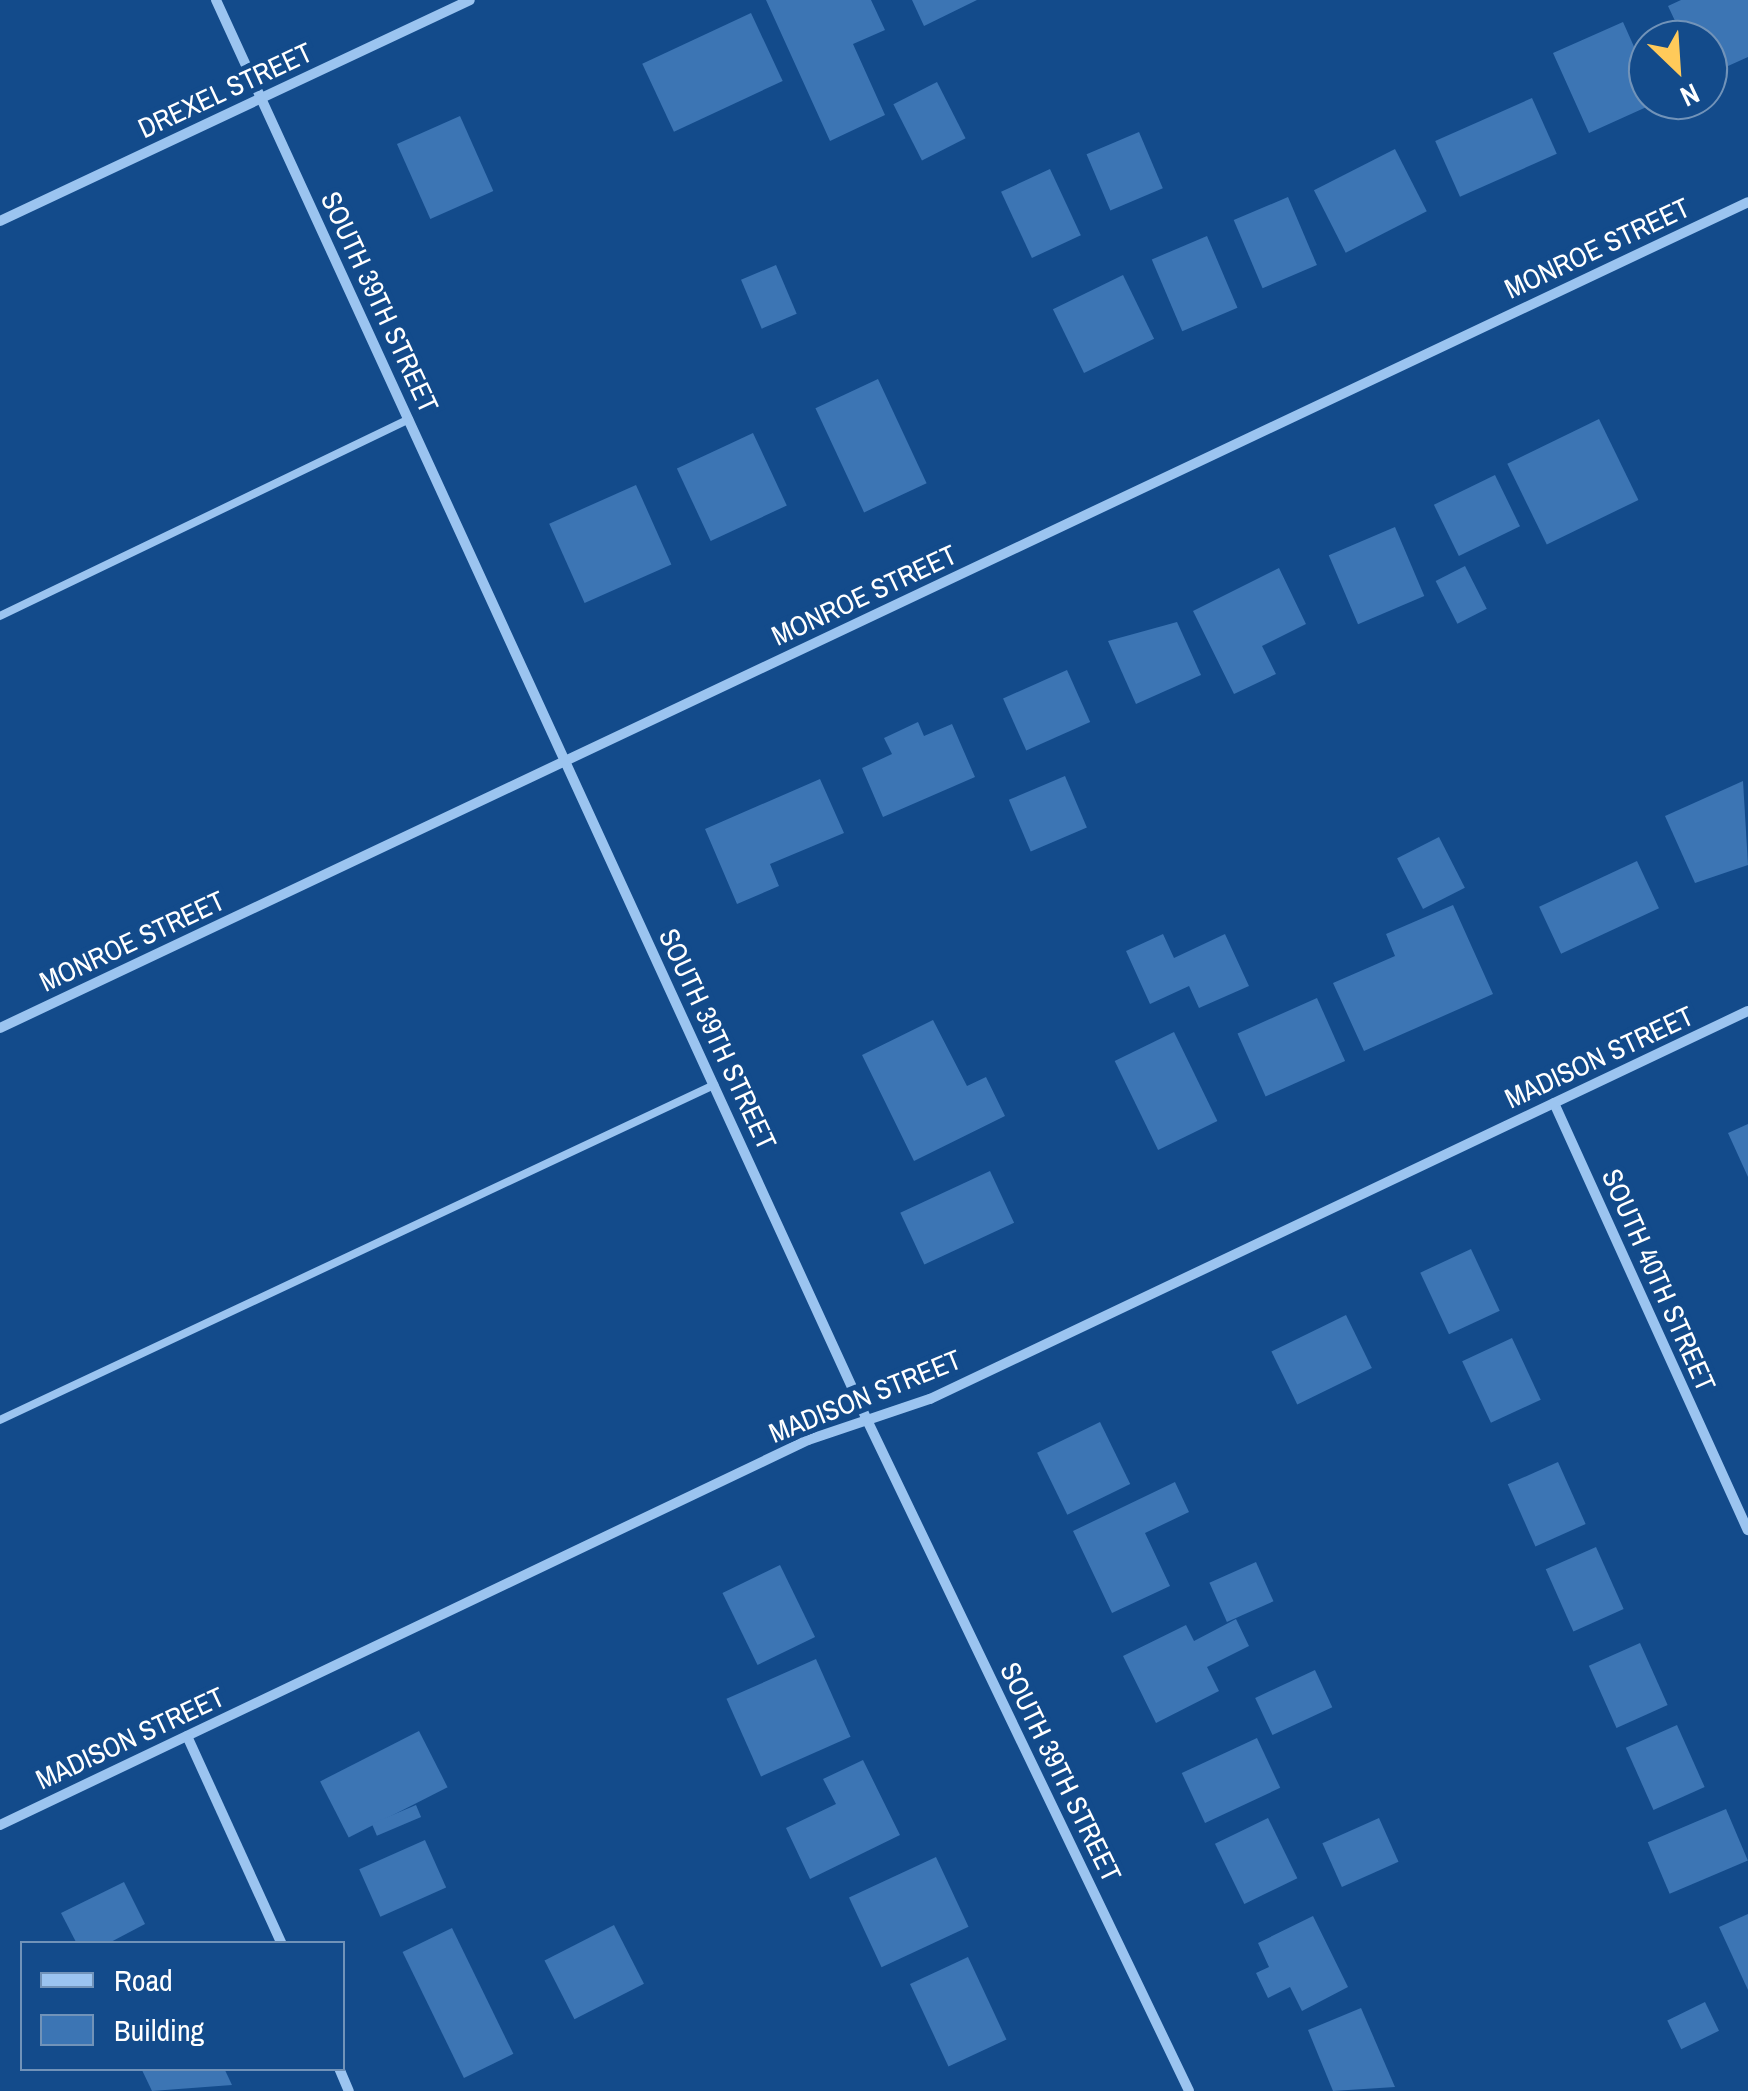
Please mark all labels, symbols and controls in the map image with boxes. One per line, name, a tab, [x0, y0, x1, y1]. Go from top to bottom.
north arrow	[1628, 20, 1728, 120]
street label: DREXEL STREET	[132, 35, 318, 145]
text: N	[1674, 75, 1705, 116]
street label: SOUTH 39TH STREET	[314, 186, 446, 418]
street label: MONROE STREET	[1499, 190, 1695, 306]
street label: MONROE STREET	[766, 537, 962, 653]
street label: MONROE STREET	[34, 883, 230, 999]
street label: SOUTH 39TH STREET	[652, 923, 784, 1155]
street label: MADISON STREET	[1499, 999, 1699, 1115]
street label: SOUTH 40TH STREET	[1595, 1164, 1723, 1396]
street label: MADISON STREET	[764, 1342, 966, 1450]
street label: SOUTH 39TH STREET	[993, 1657, 1129, 1887]
street label: MADISON STREET	[30, 1680, 230, 1796]
legend	[20, 1941, 345, 2071]
text: Road	[114, 1960, 173, 2000]
text: Building	[114, 2010, 204, 2050]

